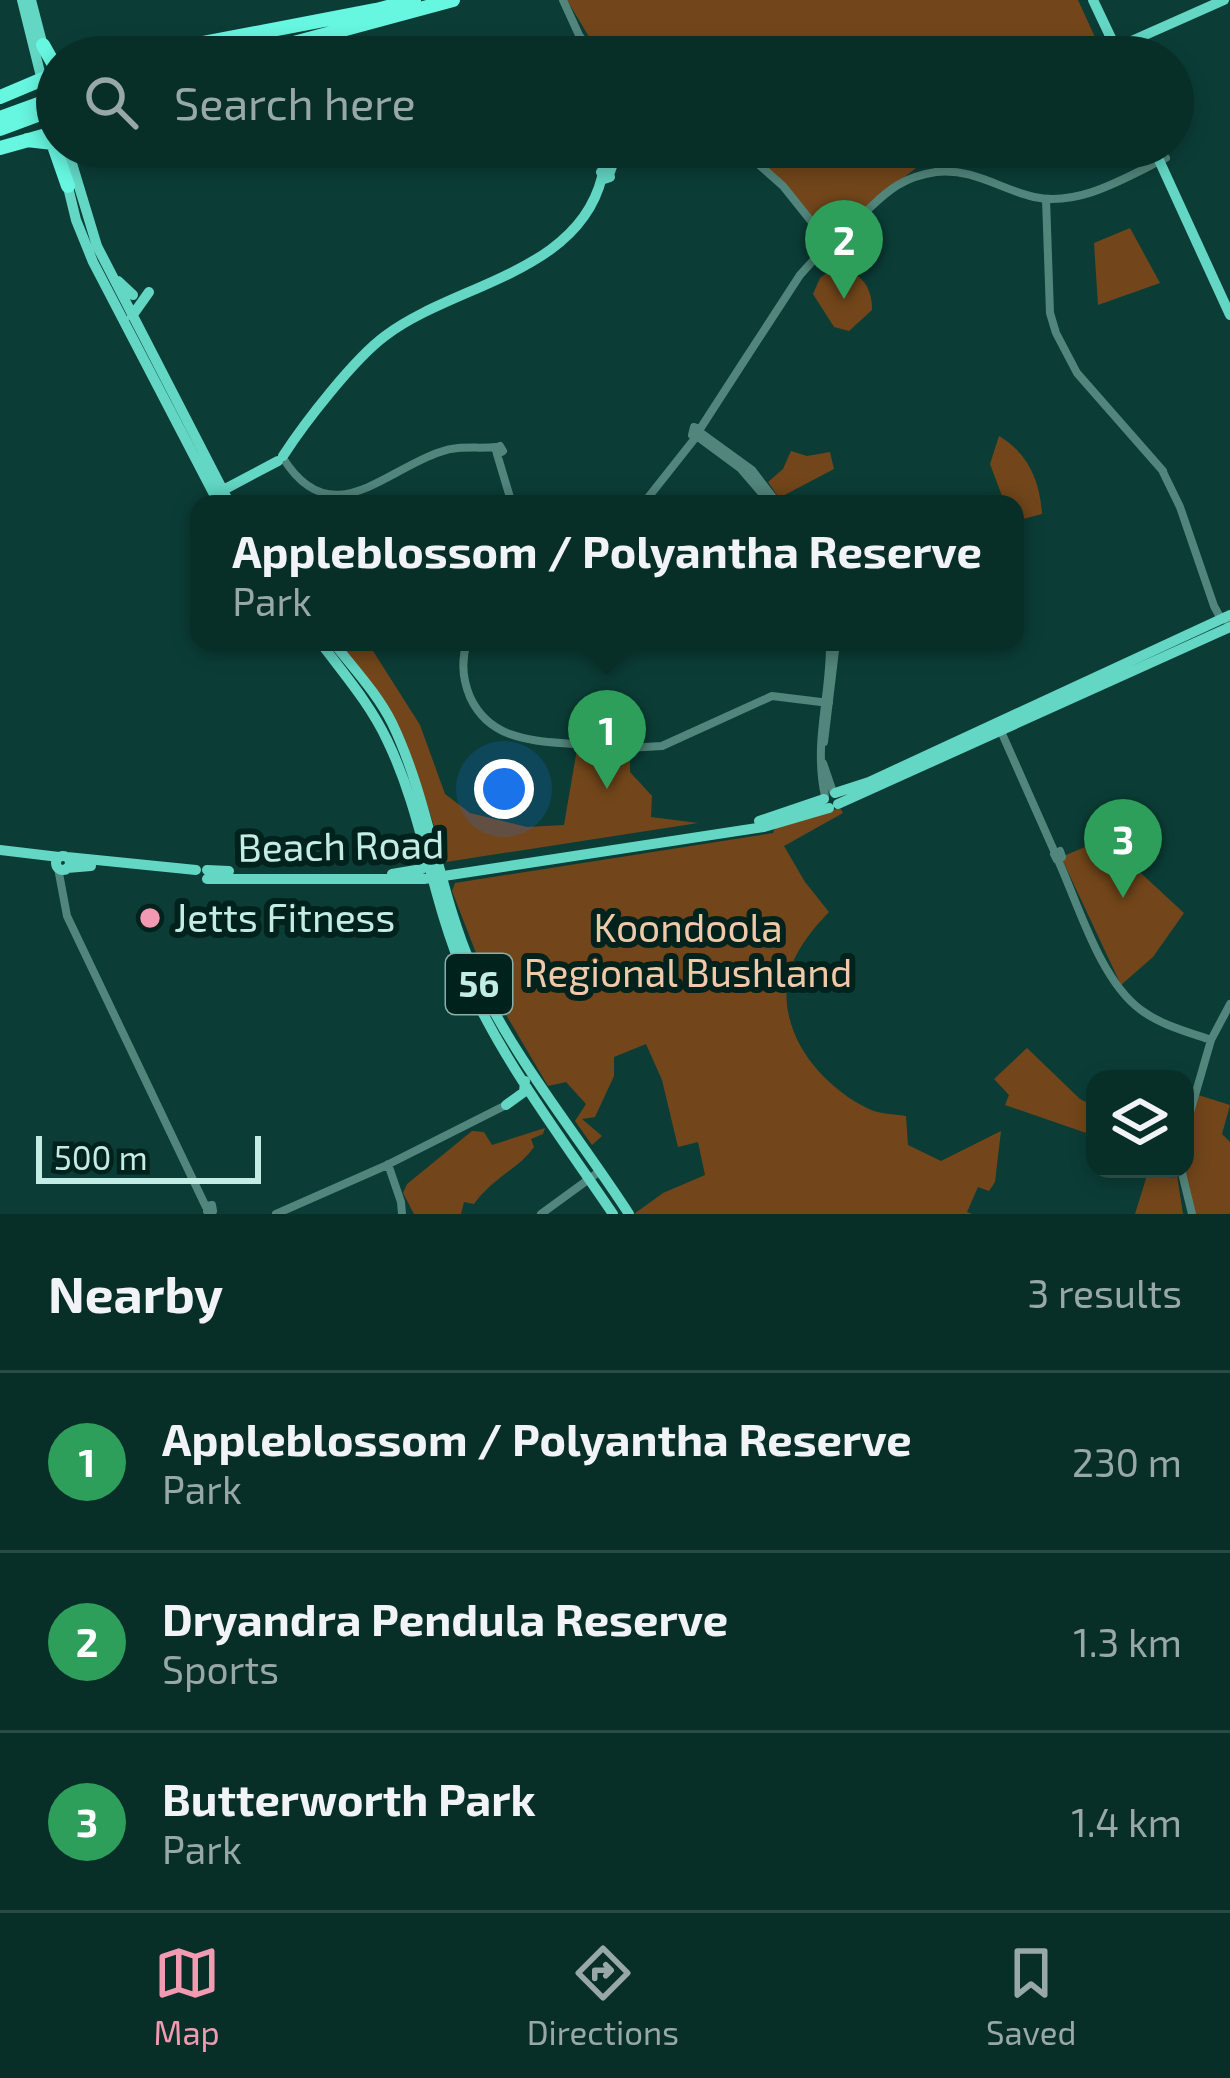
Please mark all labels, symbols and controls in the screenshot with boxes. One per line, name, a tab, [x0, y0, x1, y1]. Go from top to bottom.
search box	[36, 36, 1194, 168]
icon: search	[78, 69, 144, 135]
text: Search here	[174, 75, 416, 129]
pin: 2	[805, 200, 883, 299]
popup	[190, 495, 1024, 651]
text: Appleblossom / Polyantha Reserve	[232, 523, 982, 577]
text: Park	[232, 577, 312, 624]
pin: 1	[568, 690, 646, 789]
your location	[474, 759, 534, 819]
pin: 3	[1084, 799, 1162, 898]
street label: Beach Road	[237, 819, 445, 870]
place label: Jetts Fitness	[174, 893, 395, 940]
park label: Koondoola Regional Bushland	[524, 903, 852, 995]
marker: Jetts Fitness	[137, 905, 163, 931]
road number: 56	[446, 954, 512, 1014]
map controls	[1086, 1070, 1194, 1178]
button: layers	[1086, 1070, 1194, 1178]
scale bar	[36, 1130, 261, 1183]
text: 500 m	[54, 1137, 148, 1177]
text: Nearby	[48, 1262, 223, 1323]
text: 3 results	[1028, 1269, 1182, 1316]
text: Appleblossom / Polyantha Reserve	[162, 1411, 912, 1465]
text: 1	[79, 1438, 95, 1485]
text: 230 m	[1072, 1438, 1182, 1485]
text: Park	[162, 1465, 242, 1512]
text: Dryandra Pendula Reserve	[162, 1591, 728, 1645]
text: 2	[76, 1618, 98, 1665]
text: 1.3 km	[1073, 1618, 1182, 1665]
text: Sports	[162, 1645, 279, 1692]
text: Butterworth Park	[162, 1771, 536, 1825]
text: 3	[76, 1798, 98, 1845]
text: 1.4 km	[1071, 1798, 1182, 1845]
text: Park	[162, 1825, 242, 1872]
tab: Map	[154, 1940, 220, 2052]
tab: Directions	[527, 1940, 679, 2052]
tab: Saved	[986, 1940, 1076, 2052]

